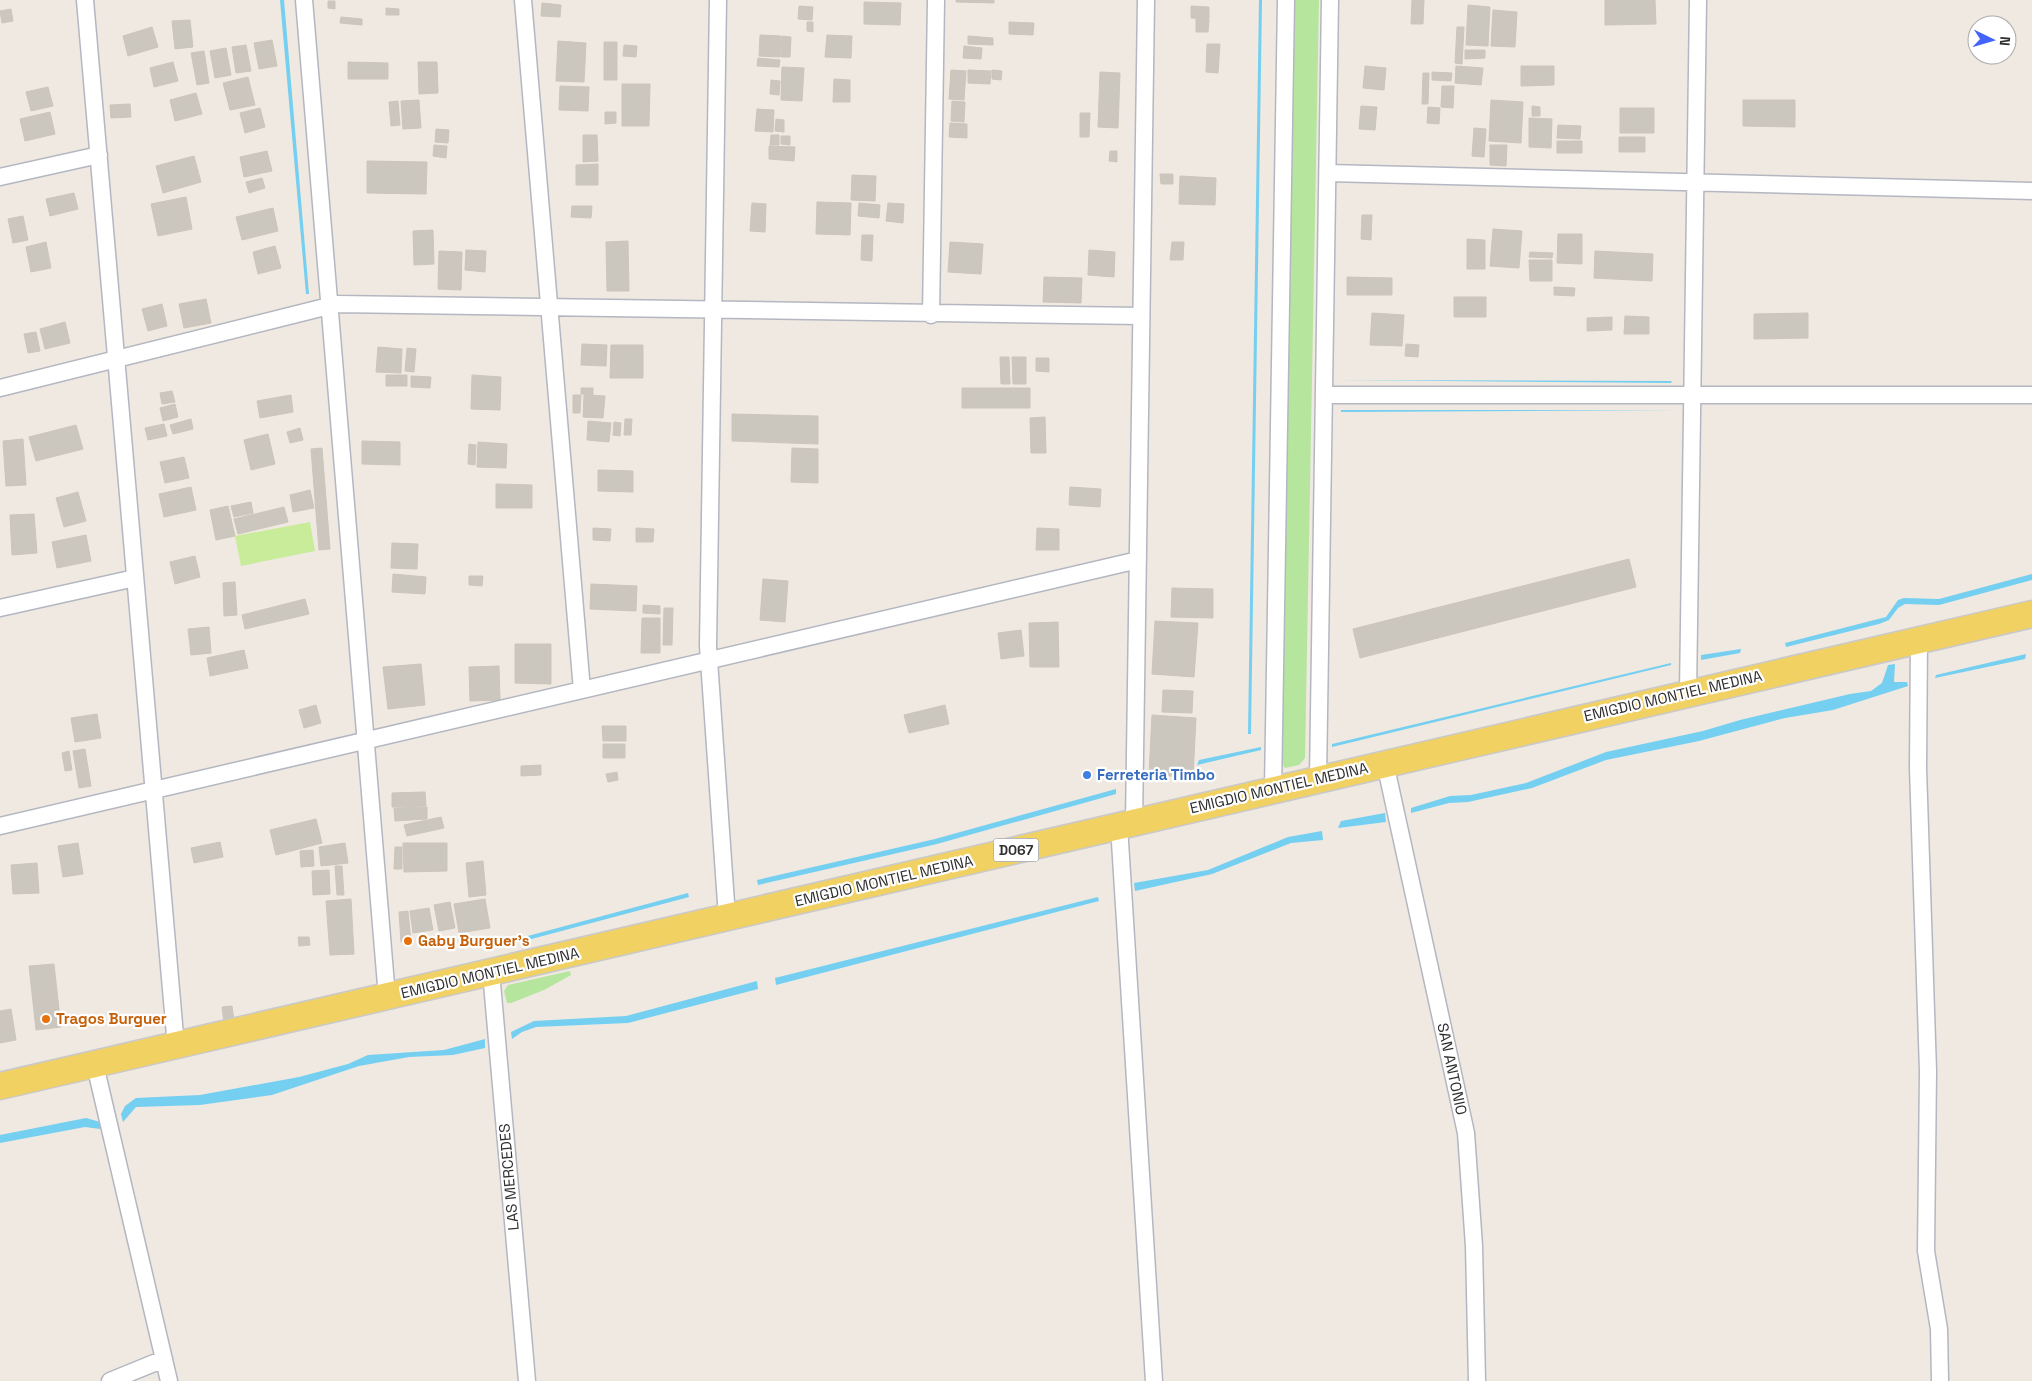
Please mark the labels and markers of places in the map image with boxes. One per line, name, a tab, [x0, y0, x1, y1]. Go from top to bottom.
place label: Ferreteria Timbo	[1097, 765, 1215, 784]
marker: Ferreteria Timbo	[1081, 769, 1093, 781]
place label: Gaby Burguer's	[418, 931, 530, 950]
marker: Gaby Burguer's	[402, 935, 414, 947]
place label: Tragos Burguer	[56, 1009, 167, 1028]
marker: Tragos Burguer	[40, 1013, 52, 1025]

